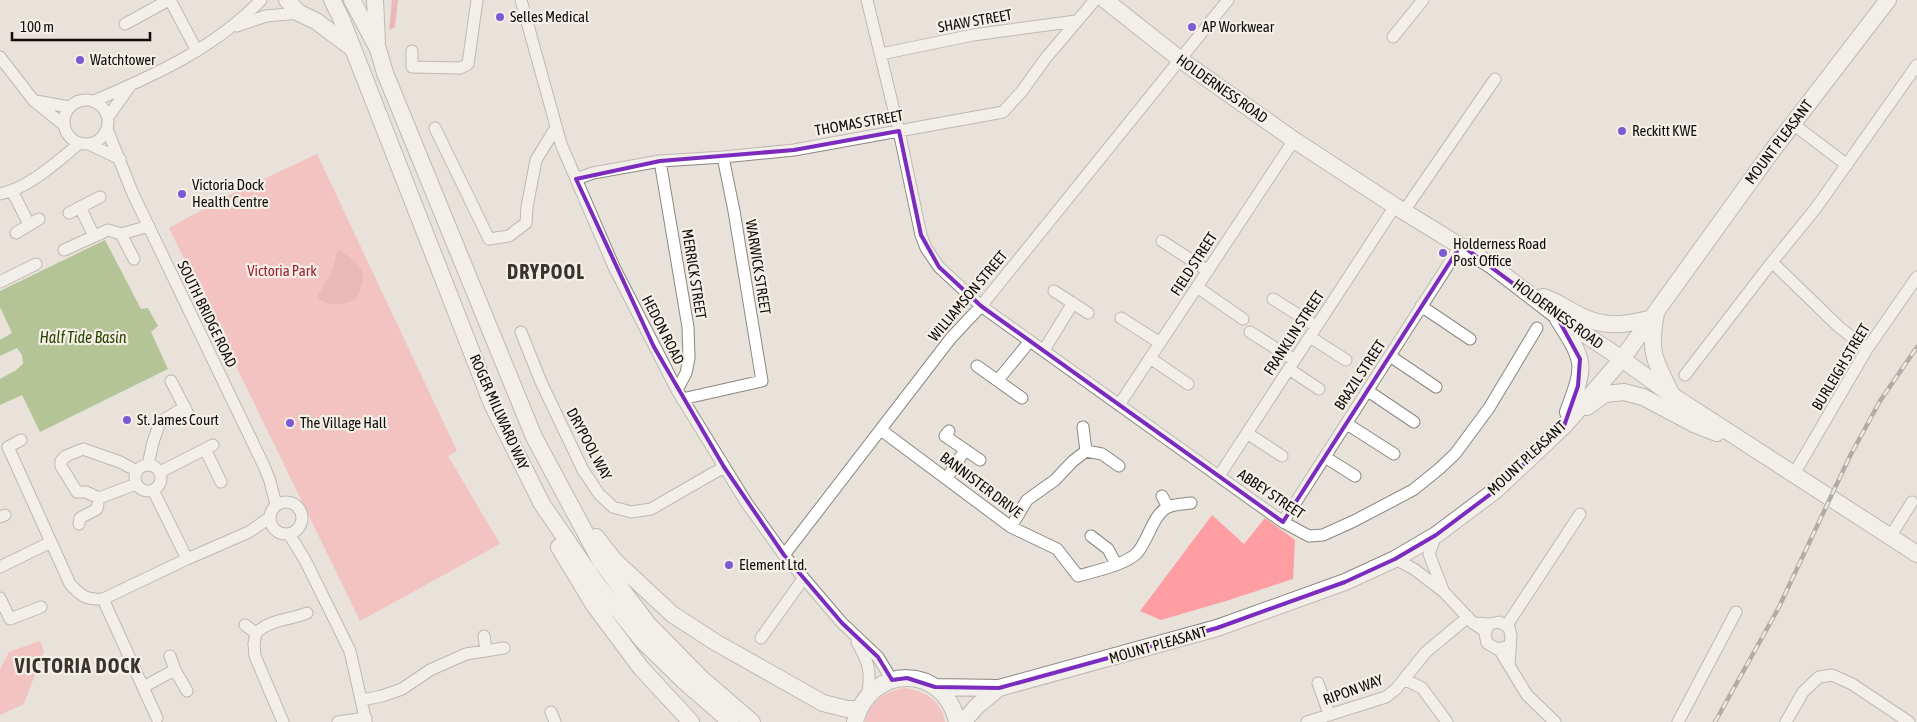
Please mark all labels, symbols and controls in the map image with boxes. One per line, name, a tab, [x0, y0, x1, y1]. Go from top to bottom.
street label: SHAW STREET	[937, 6, 1014, 35]
place label: Selles Medical	[510, 8, 589, 25]
scale bar	[12, 10, 150, 42]
marker: Selles Medical	[494, 11, 506, 23]
text: 100 m	[20, 18, 54, 35]
place label: AP Workwear	[1202, 18, 1275, 35]
marker: AP Workwear	[1186, 21, 1198, 33]
place label: Watchtower	[90, 51, 156, 68]
street label: HOLDERNESS ROAD	[1173, 51, 1271, 126]
marker: Watchtower	[74, 54, 86, 66]
street label: MOUNT PLEASANT	[1741, 96, 1816, 187]
street label: THOMAS STREET	[813, 106, 905, 139]
place label: Reckitt KWE	[1632, 122, 1697, 139]
marker: Reckitt KWE	[1616, 125, 1628, 137]
place label: Victoria Dock Health Centre	[192, 176, 269, 210]
marker: Victoria Dock Health Centre	[176, 188, 188, 200]
street label: WARWICK STREET	[743, 218, 774, 316]
street label: MERRICK STREET	[679, 228, 710, 321]
street label: FIELD STREET	[1167, 228, 1221, 299]
place label: Holderness Road Post Office	[1453, 235, 1546, 269]
street label: WILLIAMSON STREET	[925, 247, 1011, 345]
marker: Holderness Road Post Office	[1437, 247, 1449, 259]
street label: SOUTH BRIDGE ROAD	[174, 258, 241, 370]
district label: DRYPOOL	[507, 260, 585, 283]
park label: Victoria Park	[247, 262, 317, 279]
street label: HOLDERNESS ROAD	[1510, 275, 1607, 352]
street label: FRANKLIN STREET	[1260, 287, 1327, 378]
street label: HEDON ROAD	[639, 292, 688, 367]
street label: BURLEIGH STREET	[1808, 320, 1873, 413]
water label: Half Tide Basin	[39, 328, 127, 346]
street label: BRAZIL STREET	[1331, 336, 1389, 413]
street label: ROGER MILLWARD WAY	[466, 352, 533, 472]
street label: DRYPOOL WAY	[563, 405, 616, 483]
place label: St. James Court	[137, 411, 219, 428]
marker: St. James Court	[121, 414, 133, 426]
place label: The Village Hall	[300, 414, 387, 431]
marker: The Village Hall	[284, 417, 296, 429]
street label: MOUNT PLEASANT	[1484, 417, 1570, 498]
street label: BANNISTER DRIVE	[937, 448, 1026, 521]
street label: ABBEY STREET	[1235, 465, 1308, 522]
place label: Element Ltd.	[739, 556, 807, 573]
marker: Element Ltd.	[723, 559, 735, 571]
street label: MOUNT PLEASANT	[1107, 622, 1209, 667]
district label: VICTORIA DOCK	[14, 654, 141, 677]
street label: RIPON WAY	[1321, 671, 1385, 708]

